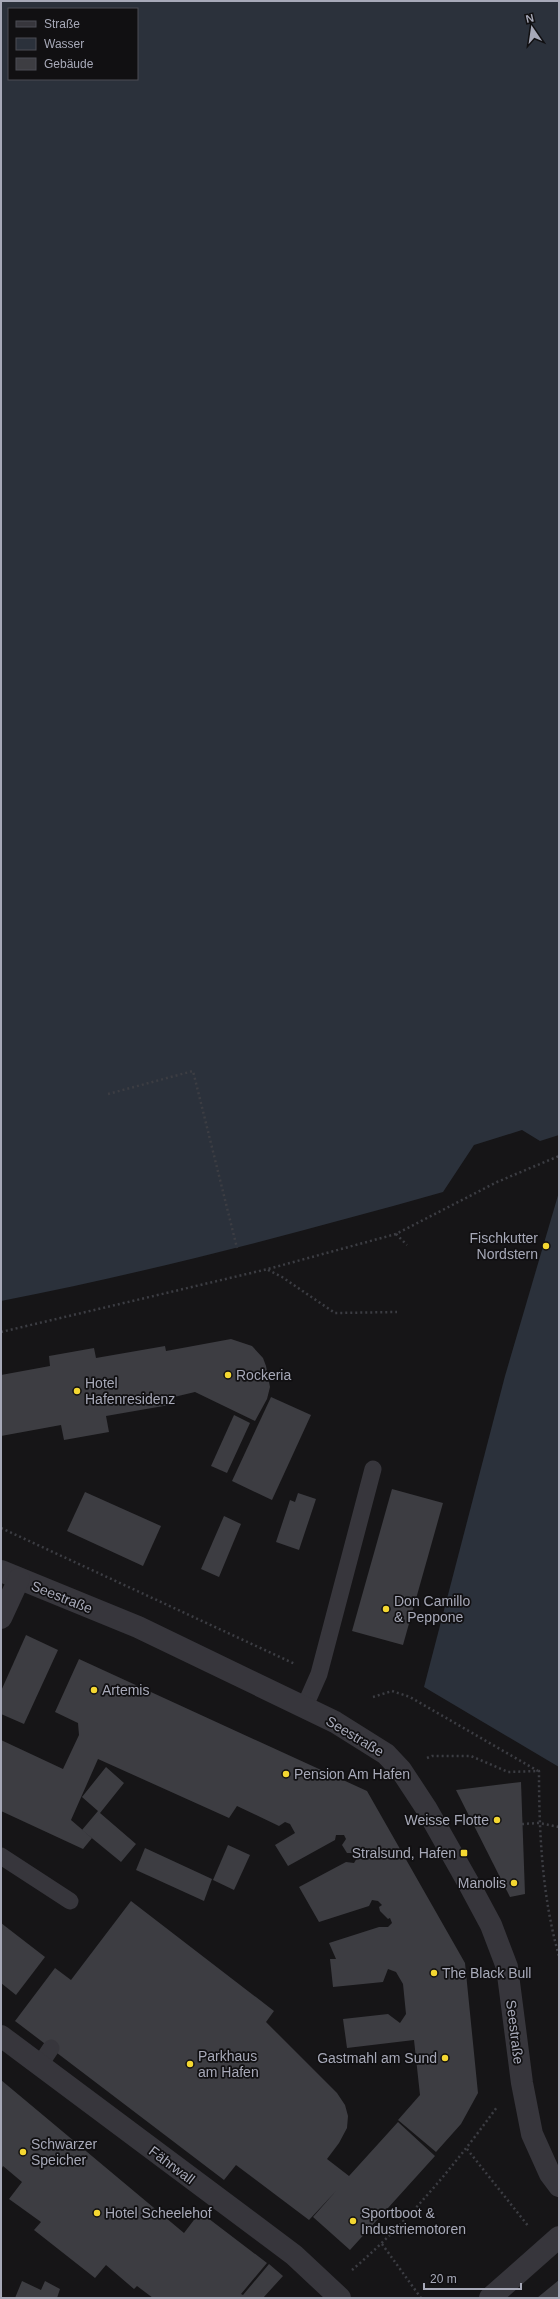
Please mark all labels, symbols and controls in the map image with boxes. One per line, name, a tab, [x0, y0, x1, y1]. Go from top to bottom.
legend	[8, 8, 138, 80]
north arrow	[512, 8, 552, 48]
text: N	[525, 12, 535, 25]
text: Straße	[44, 17, 80, 31]
text: Wasser	[44, 37, 84, 51]
text: Gebäude	[44, 57, 94, 71]
place label: Fischkutter Nordstern	[470, 1230, 538, 1262]
marker: Fischkutter Nordstern	[541, 1241, 551, 1251]
place label: Rockeria	[236, 1367, 291, 1383]
marker: Rockeria	[223, 1370, 233, 1380]
place label: Hotel Hafenresidenz	[85, 1375, 175, 1407]
marker: Hotel Hafenresidenz	[72, 1386, 82, 1396]
street label: Seestraße	[29, 1577, 95, 1617]
place label: Don Camillo & Peppone	[394, 1593, 470, 1625]
marker: Don Camillo & Peppone	[381, 1604, 391, 1614]
place label: Artemis	[102, 1682, 149, 1698]
marker: Artemis	[89, 1685, 99, 1695]
street label: Seestraße	[323, 1713, 387, 1760]
place label: Pension Am Hafen	[294, 1766, 410, 1782]
marker: Pension Am Hafen	[281, 1769, 291, 1779]
place label: Weisse Flotte	[404, 1812, 489, 1828]
marker: Weisse Flotte	[492, 1815, 502, 1825]
place label: Stralsund, Hafen	[352, 1845, 456, 1861]
marker: Stralsund, Hafen	[459, 1848, 469, 1858]
place label: Manolis	[458, 1875, 506, 1891]
marker: Manolis	[509, 1878, 519, 1888]
place label: The Black Bull	[442, 1965, 531, 1981]
marker: The Black Bull	[429, 1968, 439, 1978]
street label: Seestraße	[503, 1999, 527, 2065]
place label: Parkhaus am Hafen	[198, 2048, 259, 2080]
place label: Gastmahl am Sund	[317, 2050, 437, 2066]
marker: Gastmahl am Sund	[440, 2053, 450, 2063]
marker: Parkhaus am Hafen	[185, 2059, 195, 2069]
place label: Schwarzer Speicher	[31, 2136, 97, 2168]
street label: Fährwall	[146, 2143, 198, 2187]
marker: Schwarzer Speicher	[18, 2147, 28, 2157]
place label: Hotel Scheelehof	[105, 2205, 212, 2221]
place label: Sportboot & Industriemotoren	[361, 2205, 466, 2237]
marker: Hotel Scheelehof	[92, 2208, 102, 2218]
marker: Sportboot & Industriemotoren	[348, 2216, 358, 2226]
scale bar	[424, 2265, 521, 2291]
text: 20 m	[430, 2272, 457, 2286]

